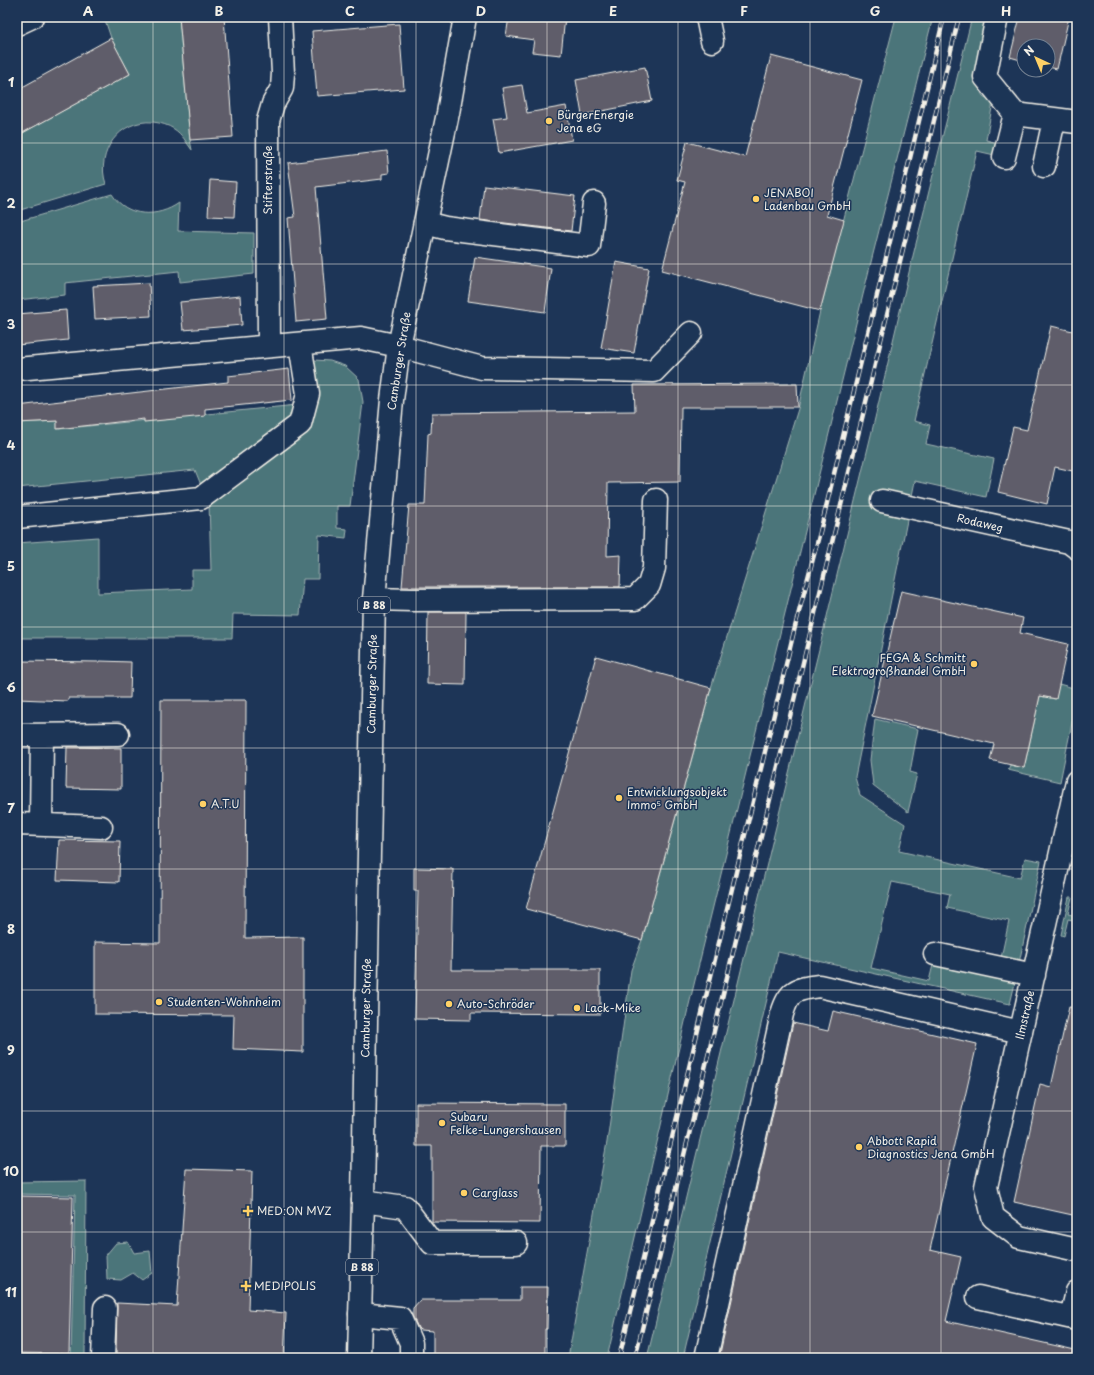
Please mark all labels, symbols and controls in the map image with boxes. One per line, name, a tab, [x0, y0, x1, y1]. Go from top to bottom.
text: A	[83, 1, 93, 20]
text: B	[215, 1, 224, 20]
text: C	[345, 1, 355, 20]
text: D	[476, 1, 486, 20]
text: E	[609, 1, 617, 20]
text: F	[740, 1, 748, 20]
text: G	[870, 1, 880, 20]
text: H	[1001, 1, 1011, 20]
north arrow	[1016, 38, 1056, 78]
text: N	[1020, 41, 1038, 60]
text: 1	[8, 72, 14, 91]
place label: BürgerEnergie Jena eG	[557, 106, 634, 136]
marker: BürgerEnergie Jena eG	[544, 116, 554, 126]
street label: Stifterstraße	[259, 145, 276, 215]
place label: JENABOI Ladenbau GmbH	[764, 184, 851, 214]
text: 2	[6, 193, 16, 212]
marker: JENABOI Ladenbau GmbH	[751, 194, 761, 204]
street label: Camburger Straße	[382, 310, 415, 411]
text: 3	[7, 314, 16, 333]
text: 4	[7, 435, 16, 454]
street label: Rodaweg	[955, 509, 1005, 536]
text: 5	[7, 556, 15, 575]
road number: B 88	[358, 597, 390, 613]
street label: Camburger Straße	[362, 634, 381, 734]
place label: FEGA & Schmitt Elektrogroßhandel GmbH	[832, 649, 967, 679]
marker: FEGA & Schmitt Elektrogroßhandel GmbH	[969, 659, 979, 669]
text: 6	[6, 677, 16, 696]
place label: Entwicklungsobjekt Immo⁵ GmbH	[627, 783, 728, 813]
marker: Entwicklungsobjekt Immo⁵ GmbH	[614, 793, 624, 803]
place label: A.T.U	[211, 795, 240, 812]
text: 7	[7, 798, 15, 817]
marker: A.T.U	[198, 799, 208, 809]
text: 8	[7, 919, 15, 938]
street label: Camburger Straße	[356, 958, 375, 1058]
street label: Ilmstraße	[1011, 988, 1038, 1041]
place label: Studenten-Wohnheim	[167, 993, 281, 1010]
place label: Auto-Schröder	[457, 995, 534, 1012]
marker: Studenten-Wohnheim	[154, 997, 164, 1007]
marker: Auto-Schröder	[444, 999, 454, 1009]
place label: Lack-Mike	[585, 999, 641, 1016]
marker: Lack-Mike	[572, 1003, 582, 1013]
text: 9	[7, 1040, 15, 1059]
place label: Subaru Felke-Lungershausen	[450, 1108, 561, 1138]
marker: Subaru Felke-Lungershausen	[437, 1118, 447, 1128]
place label: Abbott Rapid Diagnostics Jena GmbH	[867, 1132, 994, 1162]
marker: Abbott Rapid Diagnostics Jena GmbH	[854, 1142, 864, 1152]
text: 10	[3, 1161, 19, 1180]
place label: Carglass	[472, 1184, 518, 1201]
marker: Carglass	[459, 1188, 469, 1198]
place label: MED:ON MVZ	[257, 1202, 331, 1219]
marker: MED:ON MVZ	[242, 1205, 254, 1217]
road number: B 88	[346, 1259, 378, 1275]
place label: MEDIPOLIS	[254, 1277, 316, 1294]
marker: MEDIPOLIS	[241, 1281, 251, 1291]
text: 11	[5, 1282, 17, 1301]

